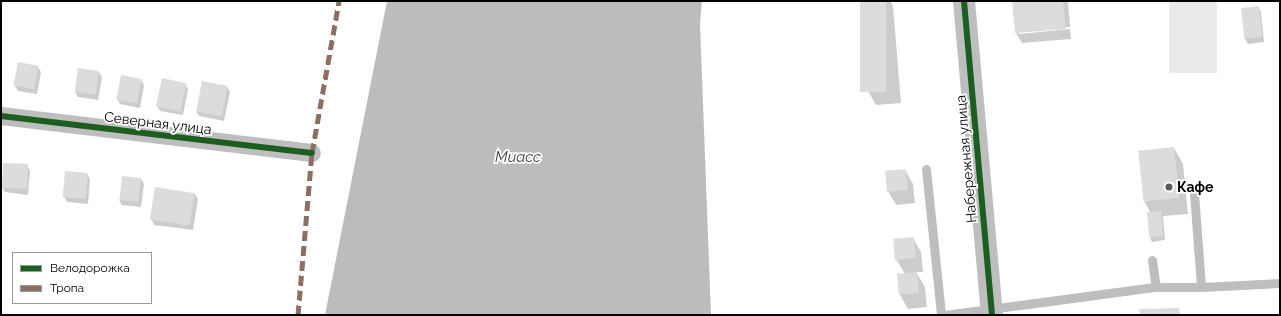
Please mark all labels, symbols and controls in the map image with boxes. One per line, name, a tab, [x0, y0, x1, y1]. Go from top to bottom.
street label: Набережная улица	[952, 94, 980, 224]
street label: Северная улица	[103, 108, 213, 138]
water label: Миасс	[495, 149, 541, 167]
place label: Кафе	[1177, 179, 1213, 195]
marker: Кафе	[1164, 182, 1174, 192]
legend	[12, 252, 152, 304]
text: Велодорожка	[50, 261, 130, 275]
text: Тропа	[50, 281, 84, 295]

